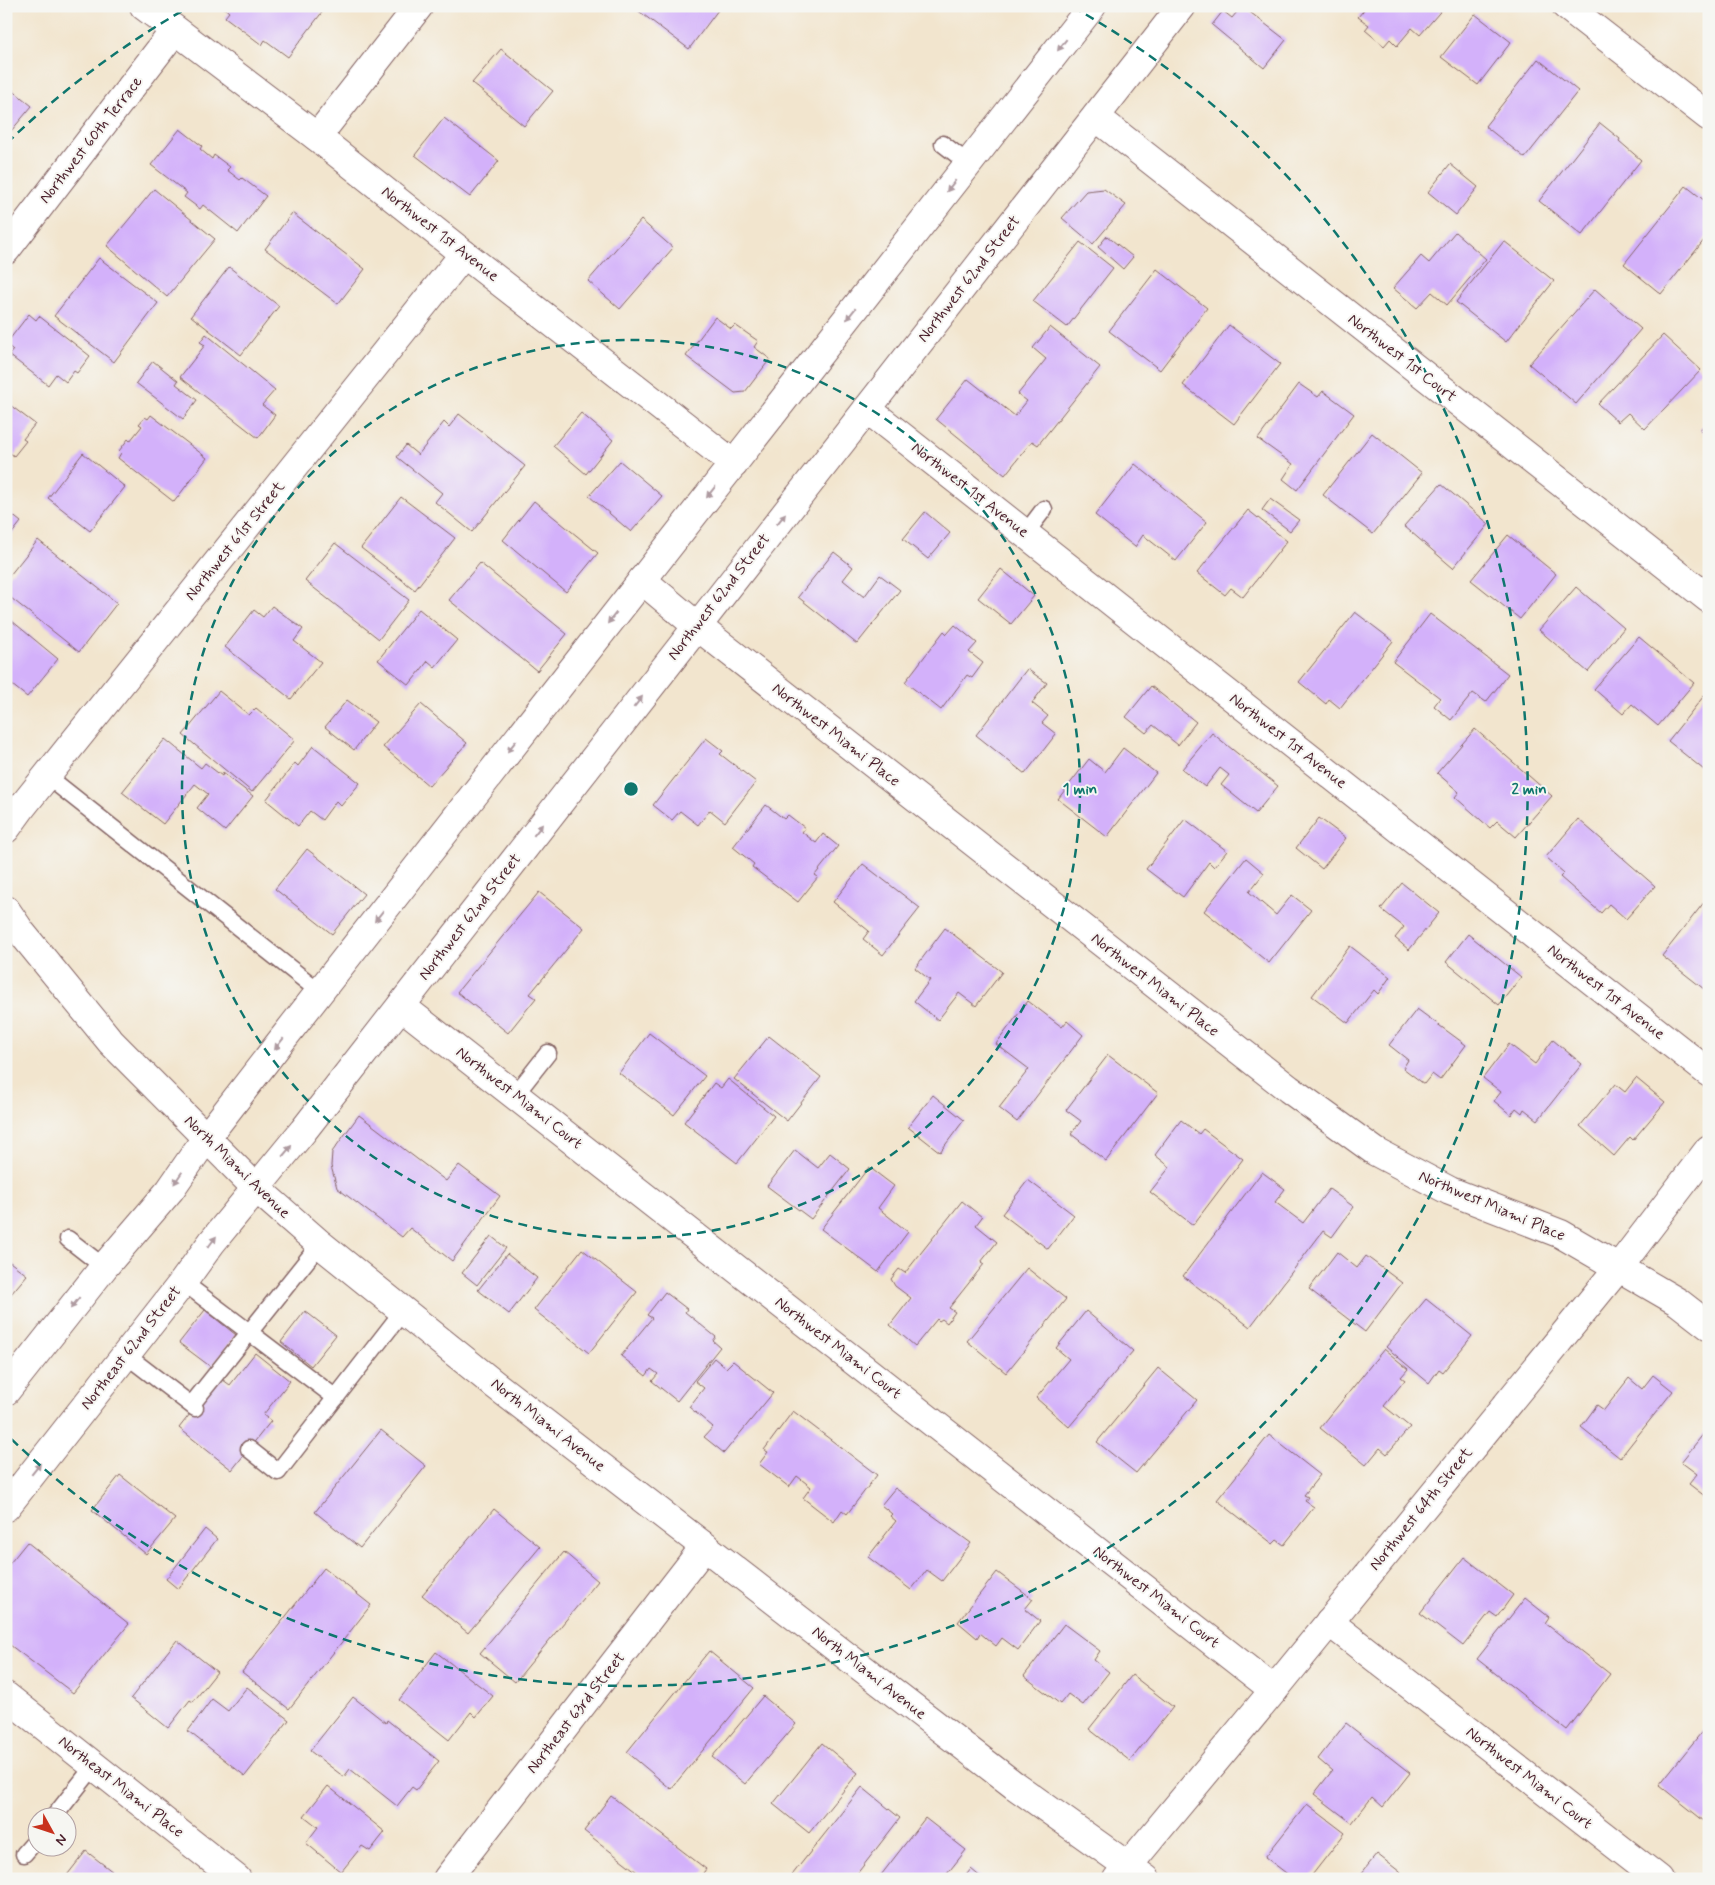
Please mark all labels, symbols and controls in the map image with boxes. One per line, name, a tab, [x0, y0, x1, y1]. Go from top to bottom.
one-way arrow	[1056, 38, 1067, 51]
street label: Northwest 60th Terrace	[35, 72, 148, 208]
one-way arrow	[946, 179, 956, 193]
street label: Northwest 1st Avenue	[377, 181, 503, 287]
street label: Northwest 62nd Street	[913, 211, 1025, 347]
one-way arrow	[845, 307, 856, 320]
street label: Northwest 1st Court	[1343, 309, 1461, 407]
street label: Northwest 1st Avenue	[907, 437, 1033, 543]
street label: Northwest 61st Street	[180, 477, 290, 605]
one-way arrow	[706, 486, 717, 499]
one-way arrow	[776, 512, 786, 525]
street label: Northwest 62nd Street	[663, 529, 775, 665]
one-way arrow	[607, 612, 617, 625]
street label: Northwest Miami Place	[768, 678, 904, 792]
street label: Northwest 1st Avenue	[1225, 688, 1351, 794]
one-way arrow	[632, 696, 643, 709]
one-way arrow	[507, 740, 517, 753]
centre of rings	[622, 780, 640, 798]
text: 1 min	[1063, 780, 1097, 800]
text: 2 min	[1511, 780, 1547, 800]
one-way arrow	[533, 823, 543, 837]
street label: Northwest 62nd Street	[414, 849, 526, 985]
one-way arrow	[374, 909, 385, 922]
street label: Northwest Miami Place	[1087, 928, 1223, 1042]
street label: Northwest 1st Avenue	[1543, 939, 1669, 1045]
one-way arrow	[273, 1037, 284, 1050]
street label: Northwest Miami Court	[451, 1042, 587, 1154]
street label: North Miami Avenue	[179, 1111, 295, 1223]
one-way arrow	[281, 1145, 292, 1158]
street label: Northwest Miami Place	[1415, 1166, 1569, 1246]
one-way arrow	[173, 1171, 183, 1185]
one-way arrow	[206, 1236, 217, 1249]
street label: Northeast 62nd Street	[76, 1281, 186, 1414]
street label: Northwest Miami Court	[770, 1292, 906, 1404]
one-way arrow	[70, 1296, 81, 1309]
street label: North Miami Avenue	[486, 1374, 610, 1477]
street label: Northwest 64th Street	[1365, 1442, 1478, 1575]
one-way arrow	[31, 1463, 42, 1476]
street label: Northwest Miami Court	[1088, 1541, 1224, 1653]
street label: North Miami Avenue	[807, 1622, 931, 1725]
street label: Northeast 63rd Street	[522, 1648, 630, 1778]
street label: Northwest Miami Court	[1461, 1722, 1597, 1834]
street label: Northeast Miami Place	[55, 1733, 187, 1841]
north arrow	[28, 1808, 78, 1858]

